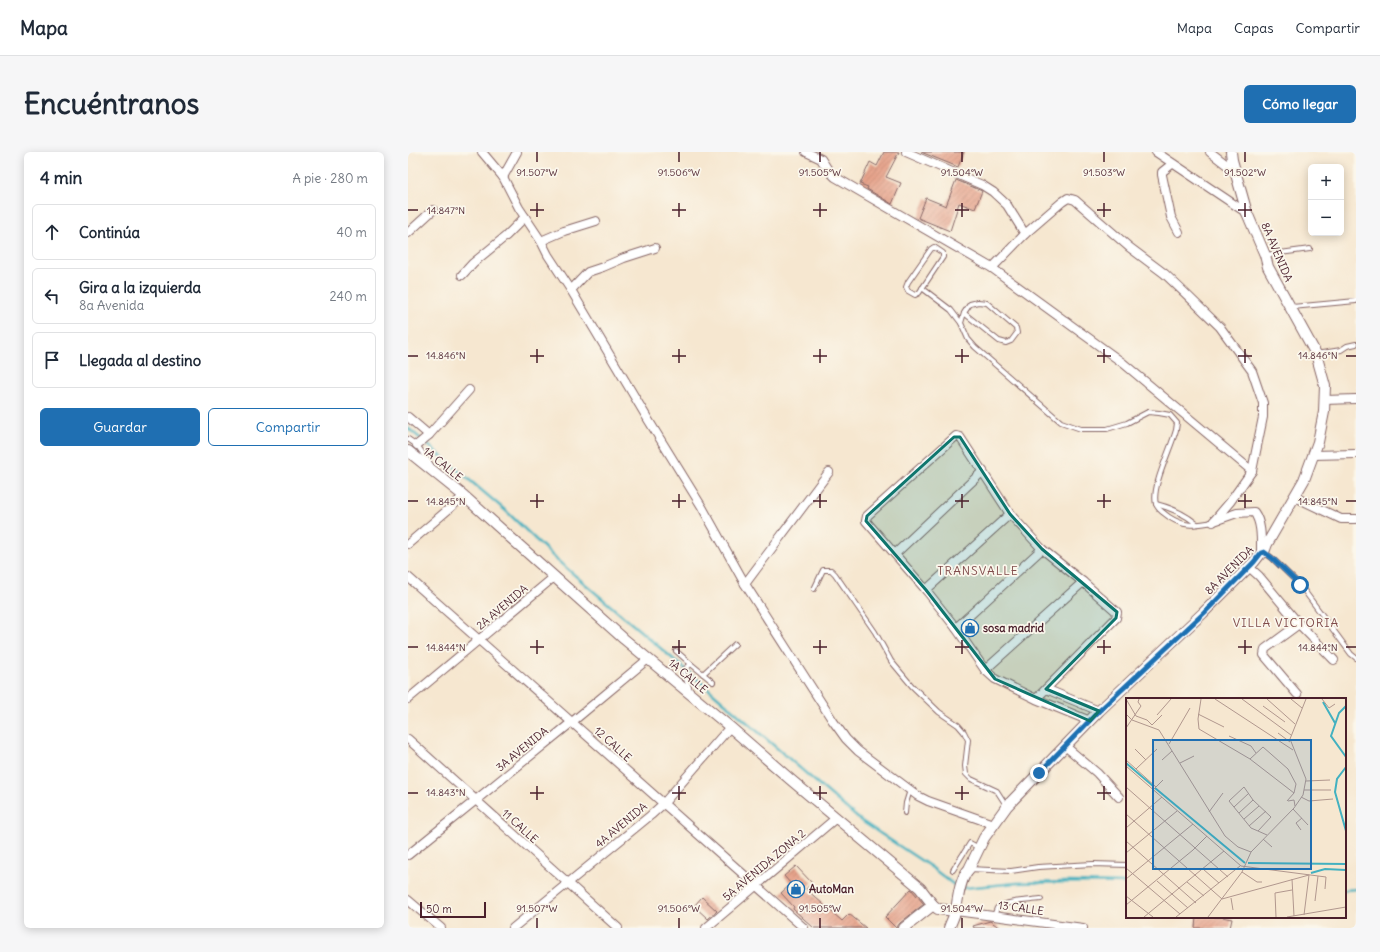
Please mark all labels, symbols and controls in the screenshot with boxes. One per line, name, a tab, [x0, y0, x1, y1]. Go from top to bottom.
text: Mapa	[20, 16, 68, 40]
text: Mapa	[1177, 19, 1212, 37]
text: Capas	[1234, 19, 1274, 37]
text: Compartir	[1296, 19, 1360, 37]
button: Cómo llegar	[1244, 85, 1356, 123]
text: Encuéntranos	[24, 86, 199, 122]
map controls	[1308, 164, 1344, 236]
button: +	[1308, 164, 1344, 200]
text: 91.507°W	[516, 166, 558, 179]
text: 91.506°W	[658, 166, 700, 179]
text: 91.505°W	[799, 166, 841, 179]
text: 91.504°W	[941, 166, 983, 179]
text: 91.503°W	[1083, 166, 1125, 179]
text: 91.502°W	[1224, 166, 1266, 179]
text: 4 min	[40, 167, 82, 189]
text: A pie · 280 m	[292, 170, 368, 187]
button: −	[1308, 200, 1344, 236]
text: 14.847°N	[427, 204, 465, 217]
street label: 8A AVENIDA	[1258, 220, 1296, 284]
icon: ahead	[41, 221, 63, 243]
text: Continúa	[79, 223, 140, 242]
text: 40 m	[336, 224, 367, 241]
text: Gira a la izquierda	[79, 278, 201, 297]
icon: left	[41, 285, 63, 307]
text: 240 m	[330, 288, 367, 305]
text: 8a Avenida	[79, 297, 144, 314]
icon: arrive	[41, 349, 63, 371]
text: 14.846°N	[426, 349, 466, 362]
text: 14.846°N	[1298, 349, 1338, 362]
text: Llegada al destino	[79, 351, 201, 370]
button: Guardar	[40, 408, 200, 446]
button: Compartir	[208, 408, 368, 446]
street label: 1A CALLE	[420, 444, 466, 484]
text: 14.845°N	[426, 495, 466, 508]
text: 14.845°N	[1298, 495, 1338, 508]
street label: 8A AVENIDA	[1202, 543, 1256, 597]
district label: TRANSVALLE	[937, 563, 1019, 578]
route start	[1291, 576, 1309, 594]
street label: 2A AVENIDA	[473, 581, 531, 633]
district label: VILLA VICTORIA	[1233, 615, 1339, 630]
shop icon: sosa madrid	[960, 618, 980, 638]
place label: sosa madrid	[983, 621, 1044, 635]
text: 14.844°N	[426, 641, 466, 654]
text: 14.844°N	[1298, 641, 1338, 654]
street label: 1A CALLE	[666, 656, 710, 696]
inset map	[1126, 698, 1346, 918]
street label: 12 CALLE	[591, 723, 635, 765]
street label: 3A AVENIDA	[493, 724, 551, 774]
route end	[1030, 764, 1048, 782]
text: 14.843°N	[426, 786, 466, 799]
street label: 4A AVENIDA	[592, 799, 650, 851]
street label: 11 CALLE	[499, 806, 541, 846]
street label: 5A AVENIDA ZONA 2	[720, 826, 808, 904]
shop icon: AutoMan	[786, 879, 806, 899]
place label: AutoMan	[809, 882, 854, 896]
street label: 13 CALLE	[997, 898, 1045, 918]
scale bar	[420, 900, 486, 919]
text: 50 m	[426, 902, 452, 916]
text: 91.507°W	[516, 902, 558, 915]
text: 91.506°W	[658, 902, 700, 915]
text: 91.505°W	[799, 902, 841, 915]
text: 91.504°W	[941, 902, 983, 915]

